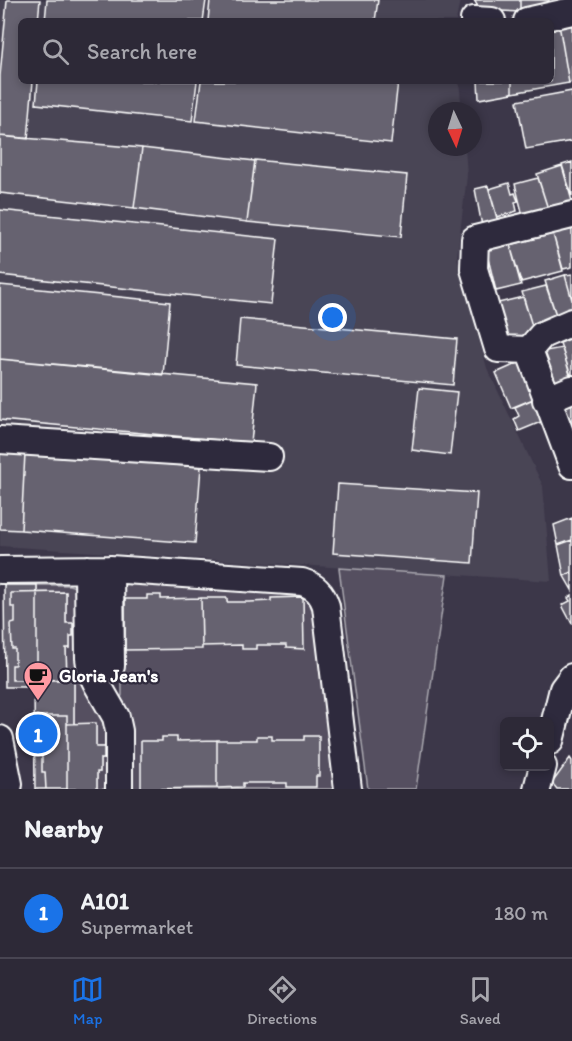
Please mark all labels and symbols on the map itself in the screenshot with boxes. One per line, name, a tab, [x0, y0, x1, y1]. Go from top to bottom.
north arrow	[428, 102, 482, 156]
your location	[318, 303, 347, 332]
cafe icon: Gloria Jean's	[22, 660, 54, 702]
place label: Gloria Jean's	[59, 665, 158, 687]
pin: 1	[18, 712, 57, 756]

